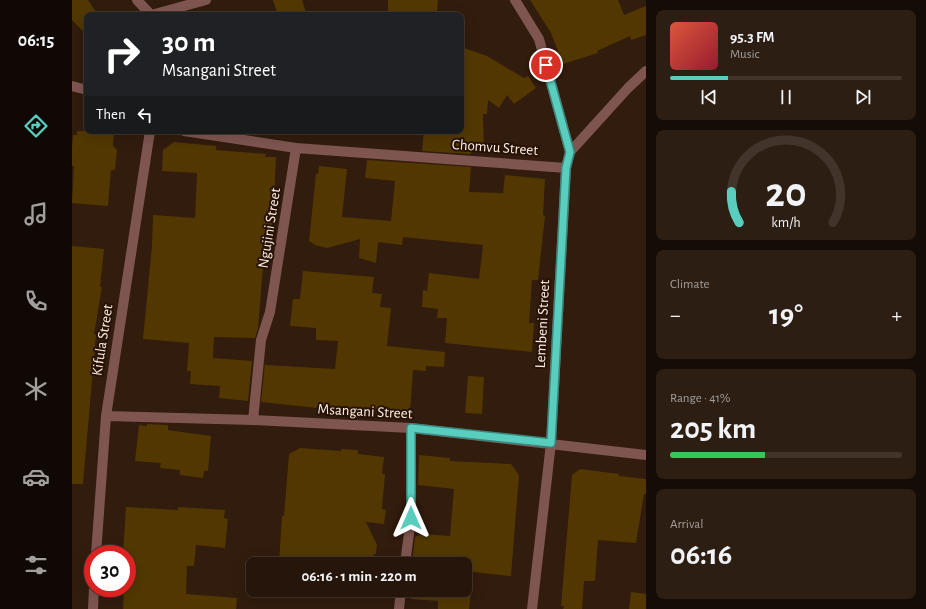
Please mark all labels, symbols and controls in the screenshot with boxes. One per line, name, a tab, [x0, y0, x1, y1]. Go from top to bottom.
icon: right	[96, 28, 148, 80]
text: 30 m	[162, 29, 215, 57]
text: 95.3 FM	[730, 30, 775, 45]
text: 06:15	[18, 32, 54, 50]
pin	[529, 48, 563, 82]
text: Music	[730, 48, 760, 61]
icon: arrive	[535, 54, 557, 76]
text: Msangani Street	[162, 62, 276, 80]
icon: previous	[698, 86, 720, 108]
icon: pause	[775, 86, 797, 108]
icon: next	[852, 86, 874, 108]
icon: left	[134, 104, 156, 126]
text: Then	[96, 107, 126, 122]
icon: directions	[22, 112, 50, 140]
street label: Chomvu Street	[451, 137, 539, 158]
text: 20	[765, 172, 807, 213]
street label: Ngujini Street	[256, 186, 283, 270]
icon: music	[22, 200, 50, 228]
text: km/h	[771, 215, 801, 229]
text: Climate	[670, 278, 709, 291]
street label: Lembeni Street	[533, 279, 552, 369]
icon: phone	[22, 287, 50, 315]
text: 19°	[769, 300, 803, 330]
street label: Kifula Street	[89, 303, 116, 377]
text: −	[670, 304, 681, 326]
text: +	[891, 304, 902, 326]
icon: climate	[22, 375, 50, 403]
text: Range · 41%	[670, 392, 731, 405]
street label: Msangani Street	[317, 402, 413, 421]
text: 205 km	[670, 414, 756, 444]
icon: car	[22, 463, 50, 491]
position arrow	[390, 497, 432, 539]
text: Arrival	[670, 518, 703, 531]
text: 06:16	[670, 540, 732, 570]
speed limit sign: 30	[84, 545, 136, 597]
icon: filters	[22, 551, 50, 579]
text: 06:16 · 1 min · 220 m	[301, 569, 417, 584]

